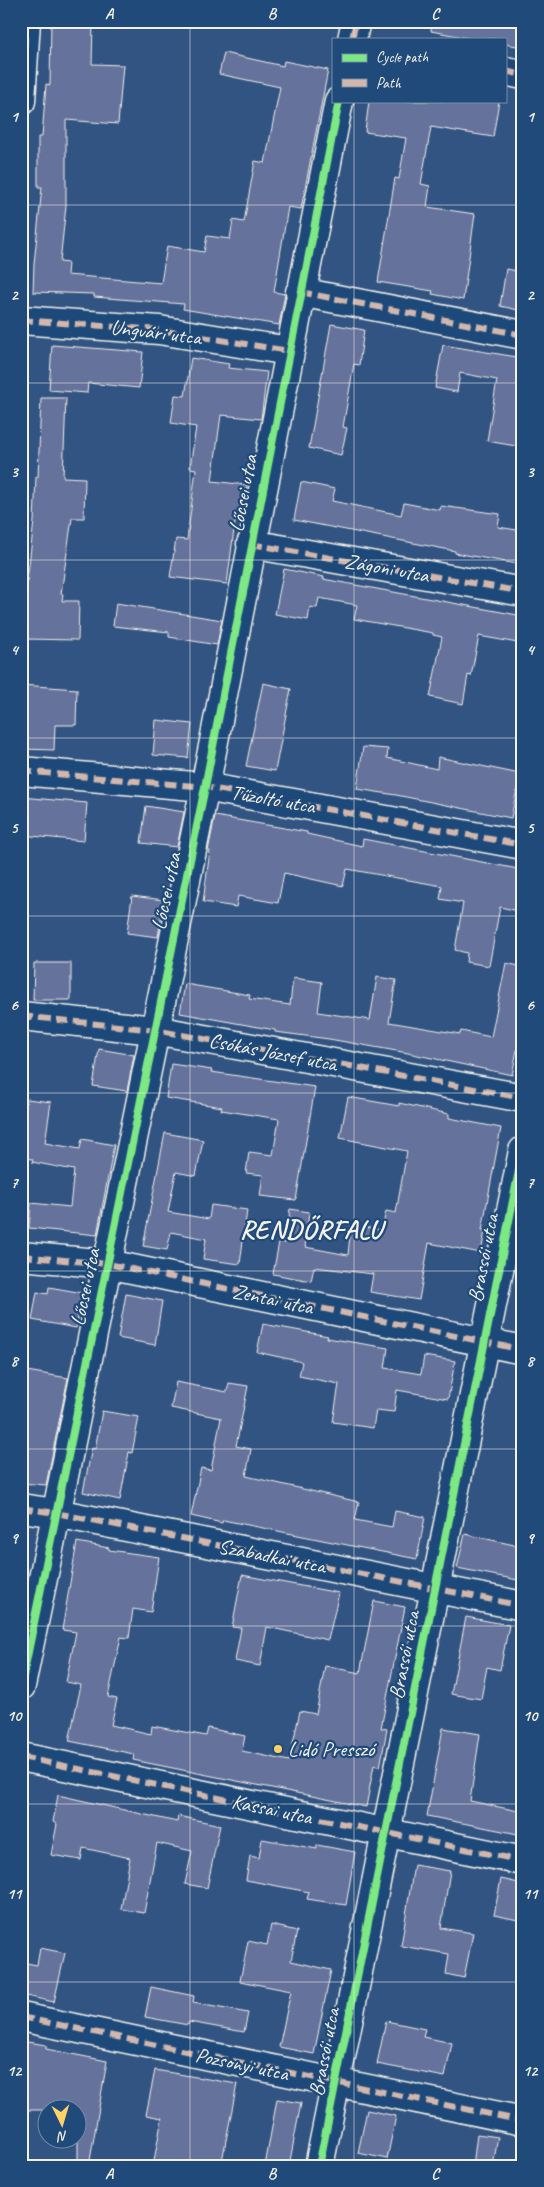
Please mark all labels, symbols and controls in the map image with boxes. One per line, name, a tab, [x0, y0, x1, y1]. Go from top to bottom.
text: A	[105, 4, 115, 24]
text: B	[268, 4, 278, 24]
text: C	[431, 4, 441, 24]
legend	[332, 38, 506, 102]
text: Cycle path	[376, 48, 428, 67]
text: Path	[376, 74, 402, 93]
text: 1	[10, 107, 19, 127]
text: 1	[526, 107, 535, 127]
text: 2	[10, 285, 19, 305]
text: 2	[526, 285, 535, 305]
street label: Ungvári utca	[109, 314, 205, 351]
street label: Lőcsei utca	[223, 450, 264, 534]
text: 3	[10, 462, 19, 482]
text: 3	[526, 462, 535, 482]
street label: Zágoni utca	[343, 548, 433, 588]
text: 4	[10, 640, 19, 660]
text: 4	[526, 640, 535, 660]
street label: Tűzoltó utca	[229, 779, 319, 819]
text: 5	[11, 818, 20, 838]
text: 5	[527, 818, 536, 838]
street label: Lőcsei utca	[145, 848, 187, 932]
text: 6	[10, 995, 19, 1015]
text: 6	[526, 995, 535, 1015]
street label: Csókás József utca	[207, 1027, 341, 1078]
text: 7	[10, 1173, 19, 1193]
text: 7	[526, 1173, 535, 1193]
street label: Brassói utca	[462, 1209, 505, 1304]
district label: RENDŐRFALU	[240, 1213, 387, 1246]
street label: Lőcsei utca	[64, 1244, 106, 1328]
street label: Zentai utca	[230, 1278, 317, 1321]
text: 8	[10, 1351, 19, 1371]
text: 8	[526, 1351, 535, 1371]
text: 9	[10, 1528, 19, 1548]
text: 9	[526, 1528, 535, 1548]
street label: Szabadkai utca	[216, 1533, 330, 1580]
street label: Brassói utca	[383, 1606, 426, 1701]
text: 10	[7, 1706, 23, 1726]
text: 10	[523, 1706, 539, 1726]
place label: Lidó Presszó	[288, 1736, 377, 1762]
marker: Lidó Presszó	[272, 1743, 284, 1755]
street label: Kassai utca	[230, 1788, 316, 1830]
text: 11	[7, 1884, 23, 1904]
text: 11	[523, 1884, 539, 1904]
street label: Brassói utca	[303, 2003, 346, 2098]
street label: Pozsonyi utca	[193, 2041, 292, 2087]
text: 12	[7, 2061, 23, 2081]
text: 12	[523, 2061, 539, 2081]
north arrow	[38, 2100, 88, 2150]
text: N	[56, 2128, 68, 2146]
text: A	[105, 2164, 115, 2184]
text: B	[268, 2164, 278, 2184]
text: C	[431, 2164, 441, 2184]

